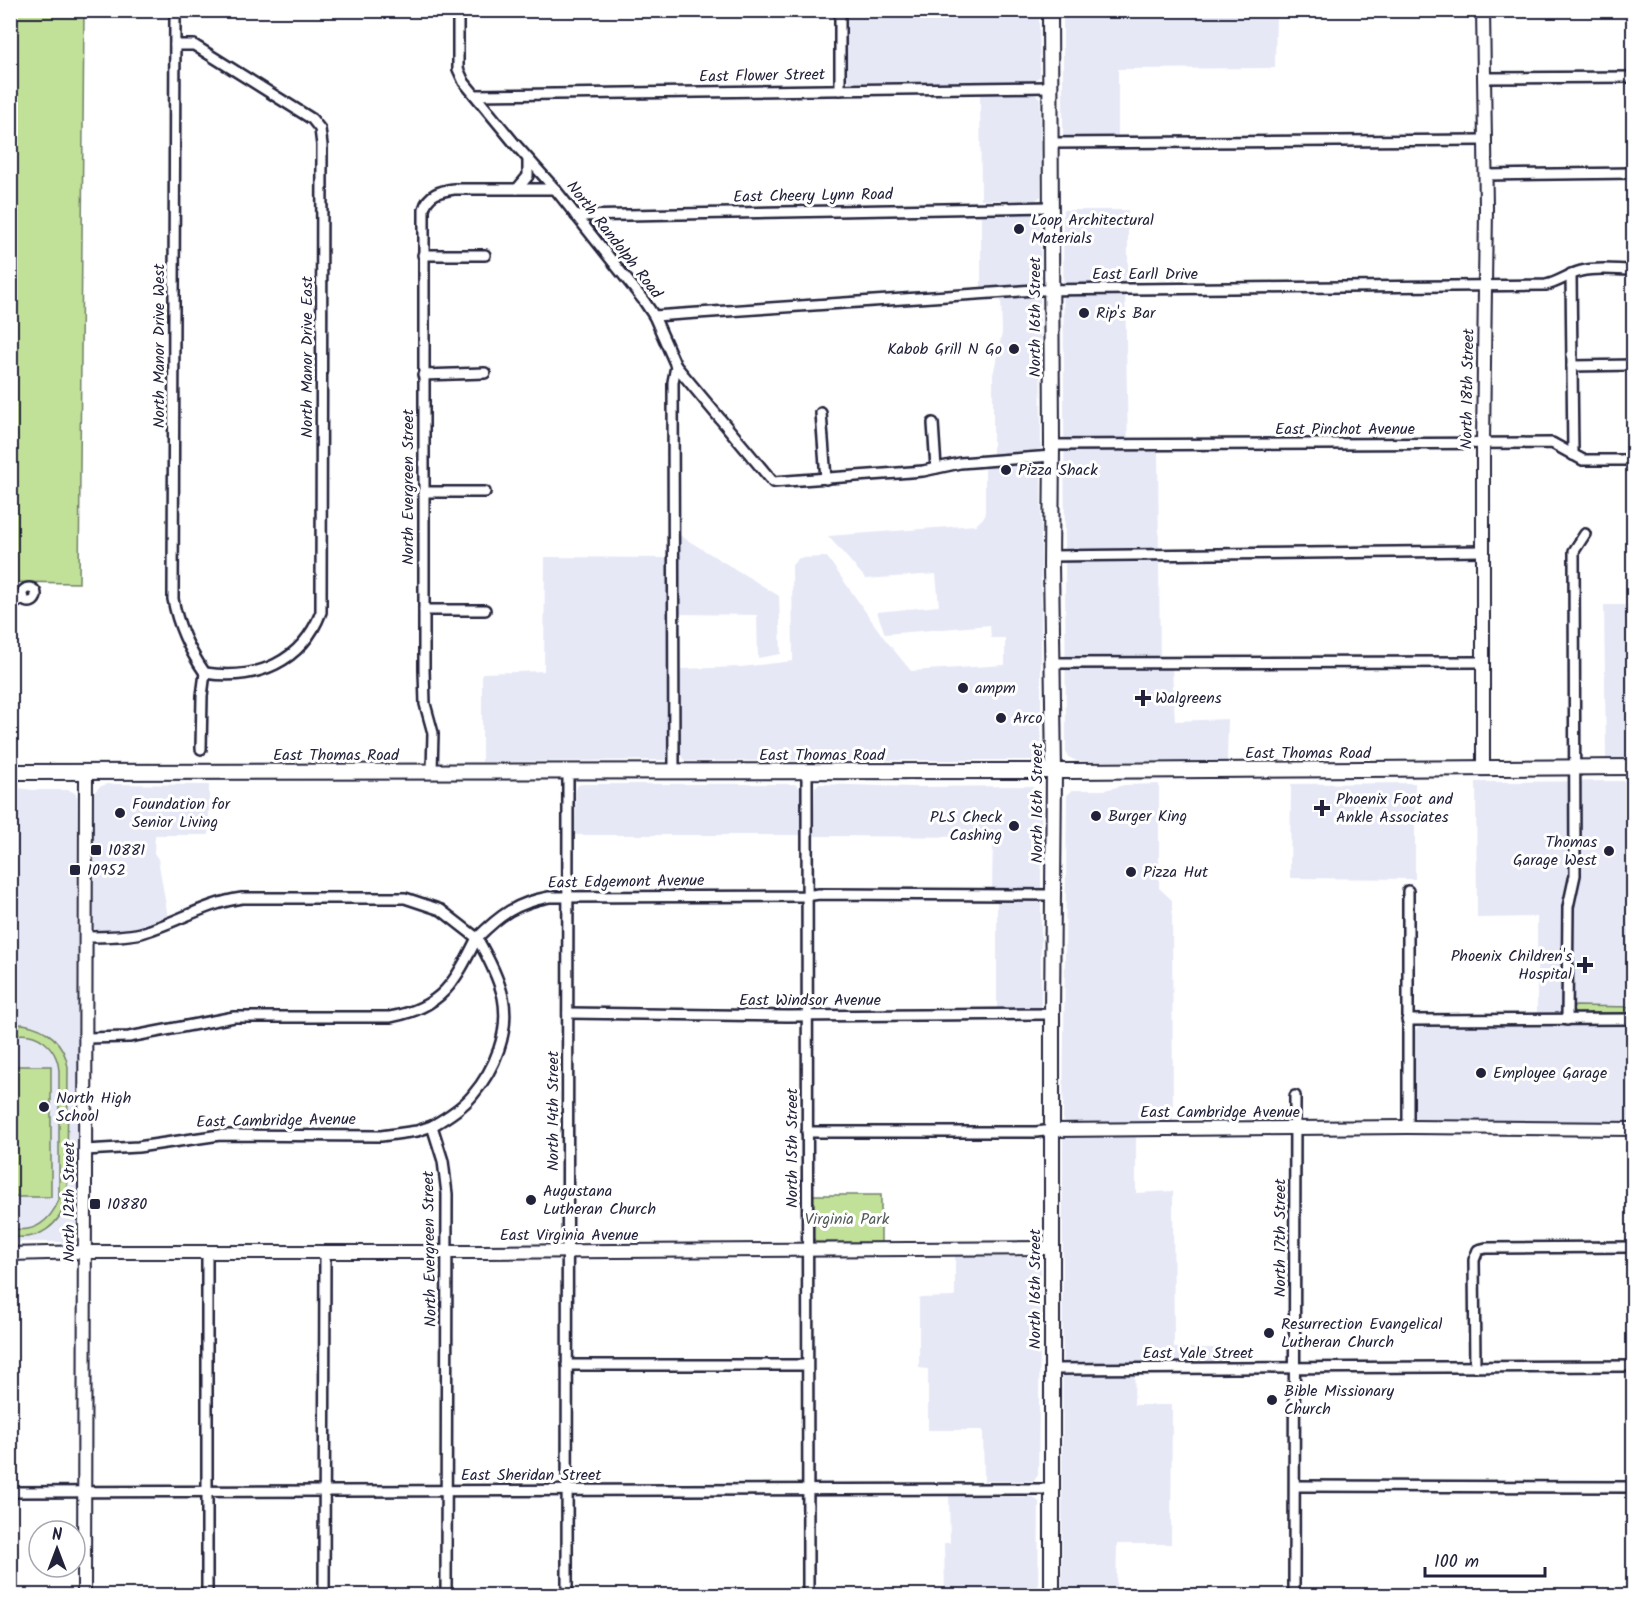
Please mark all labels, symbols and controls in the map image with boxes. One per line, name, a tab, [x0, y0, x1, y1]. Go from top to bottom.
street label: East Flower Street	[699, 62, 826, 90]
street label: North Randolph Road	[560, 176, 669, 305]
street label: East Cheery Lynn Road	[733, 182, 894, 210]
place label: Loop Architectural Materials	[1031, 208, 1154, 251]
marker: Loop Architectural Materials	[1012, 222, 1026, 236]
street label: North 16th Street	[1023, 256, 1048, 377]
street label: East Earll Drive	[1092, 262, 1198, 287]
street label: North Manor Drive West	[147, 263, 172, 428]
street label: North Manor Drive East	[295, 275, 320, 438]
place label: Rip's Bar	[1096, 301, 1157, 326]
marker: Rip's Bar	[1077, 306, 1091, 320]
street label: North 18th Street	[1454, 327, 1482, 450]
place label: Kabob Grill N Go	[887, 337, 1002, 362]
marker: Kabob Grill N Go	[1007, 342, 1021, 356]
street label: North Evergreen Street	[396, 408, 421, 565]
street label: East Pinchot Avenue	[1275, 417, 1415, 442]
place label: Pizza Shack	[1018, 458, 1098, 483]
marker: Pizza Shack	[999, 463, 1013, 477]
place label: ampm	[975, 676, 1016, 701]
marker: ampm	[956, 681, 970, 695]
place label: Walgreens	[1155, 686, 1222, 711]
marker: Walgreens	[1136, 691, 1150, 705]
place label: Arco	[1013, 706, 1042, 731]
marker: Arco	[994, 711, 1008, 725]
street label: East Thomas Road	[1245, 741, 1372, 766]
street label: North 16th Street	[1025, 742, 1050, 863]
street label: East Thomas Road	[273, 743, 400, 768]
street label: East Thomas Road	[759, 743, 886, 768]
place label: Phoenix Foot and Ankle Associates	[1336, 787, 1454, 830]
place label: Foundation for Senior Living	[132, 792, 232, 835]
marker: Phoenix Foot and Ankle Associates	[1313, 799, 1331, 817]
place label: Burger King	[1108, 804, 1187, 829]
place label: PLS Check Cashing	[930, 805, 1002, 848]
marker: Foundation for Senior Living	[113, 806, 127, 820]
marker: Burger King	[1089, 809, 1103, 823]
marker: PLS Check Cashing	[1007, 819, 1021, 833]
place label: Thomas Garage West	[1513, 830, 1598, 873]
place label: 10881	[108, 838, 145, 863]
marker: 10881	[89, 843, 103, 857]
marker: Thomas Garage West	[1602, 844, 1616, 858]
place label: 10952	[87, 858, 126, 883]
place label: Pizza Hut	[1143, 860, 1209, 885]
marker: 10952	[68, 863, 82, 877]
marker: Pizza Hut	[1124, 865, 1138, 879]
street label: East Edgemont Avenue	[547, 868, 705, 896]
place label: Phoenix Children's Hospital	[1451, 944, 1572, 987]
marker: Phoenix Children's Hospital	[1576, 956, 1594, 974]
street label: East Windsor Avenue	[739, 988, 881, 1013]
street label: North 14th Street	[541, 1050, 566, 1171]
place label: Employee Garage	[1493, 1061, 1607, 1086]
marker: Employee Garage	[1474, 1066, 1488, 1080]
place label: North High School	[56, 1086, 131, 1129]
street label: North 15th Street	[780, 1087, 805, 1208]
marker: North High School	[37, 1100, 51, 1114]
street label: East Cambridge Avenue	[1140, 1100, 1300, 1125]
street label: East Cambridge Avenue	[196, 1107, 356, 1135]
street label: North 12th Street	[57, 1141, 82, 1262]
street label: North Evergreen Street	[416, 1170, 444, 1327]
street label: North 17th Street	[1268, 1178, 1293, 1297]
place label: Augustana Lutheran Church	[543, 1179, 656, 1222]
place label: 10880	[107, 1192, 147, 1217]
marker: Augustana Lutheran Church	[524, 1193, 538, 1207]
marker: 10880	[88, 1197, 102, 1211]
park label: Virginia Park	[805, 1207, 890, 1232]
street label: East Virginia Avenue	[500, 1223, 638, 1248]
street label: North 16th Street	[1023, 1228, 1048, 1349]
place label: Resurrection Evangelical Lutheran Church	[1281, 1312, 1442, 1355]
marker: Resurrection Evangelical Lutheran Church	[1262, 1326, 1276, 1340]
street label: East Yale Street	[1142, 1341, 1254, 1366]
place label: Bible Missionary Church	[1284, 1379, 1394, 1422]
marker: Bible Missionary Church	[1265, 1393, 1279, 1407]
street label: East Sheridan Street	[461, 1463, 602, 1488]
north arrow	[27, 1519, 87, 1579]
text: N	[52, 1523, 62, 1548]
scale bar	[1425, 1540, 1545, 1578]
text: 100 m	[1434, 1548, 1479, 1577]

